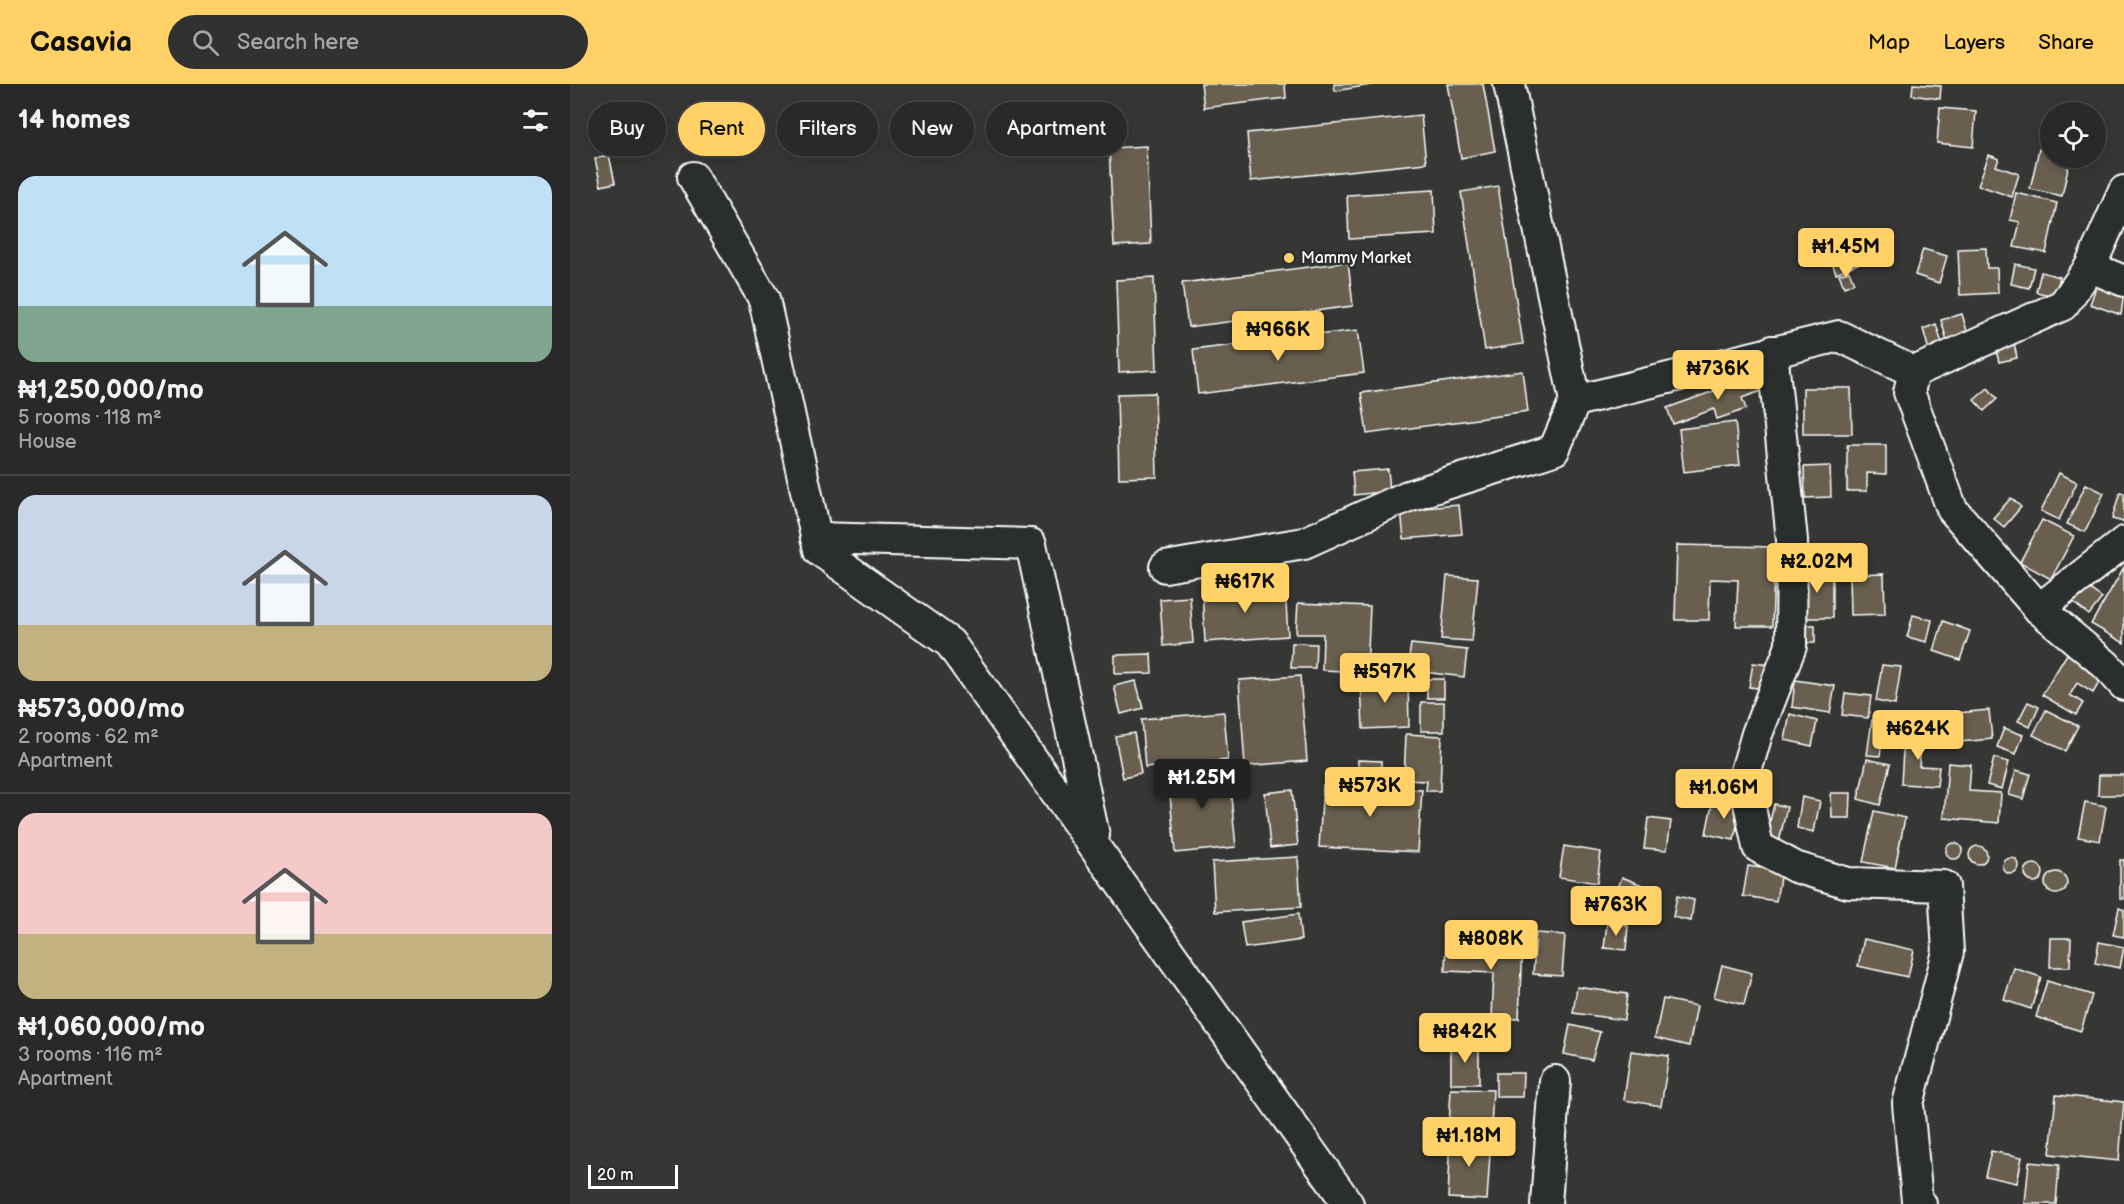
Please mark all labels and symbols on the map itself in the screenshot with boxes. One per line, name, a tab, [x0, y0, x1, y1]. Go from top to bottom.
pin: ₦1.45M	[1797, 228, 1895, 279]
place label: Mammy Market	[1301, 249, 1412, 268]
marker: Mammy Market	[1282, 251, 1296, 265]
pin: ₦966K	[1236, 311, 1320, 362]
pin: ₦736K	[1676, 350, 1760, 401]
pin: ₦2.02M	[1768, 543, 1866, 594]
pin: ₦617K	[1203, 563, 1287, 614]
pin: ₦597K	[1343, 653, 1427, 704]
pin: ₦624K	[1876, 710, 1960, 761]
pin: ₦1.25M	[1153, 759, 1251, 810]
pin: ₦573K	[1328, 767, 1412, 818]
pin: ₦1.06M	[1675, 769, 1773, 820]
pin: ₦763K	[1574, 886, 1658, 937]
pin: ₦808K	[1449, 920, 1533, 971]
pin: ₦842K	[1423, 1013, 1507, 1064]
pin: ₦1.18M	[1420, 1117, 1518, 1168]
scale bar	[588, 1162, 678, 1190]

